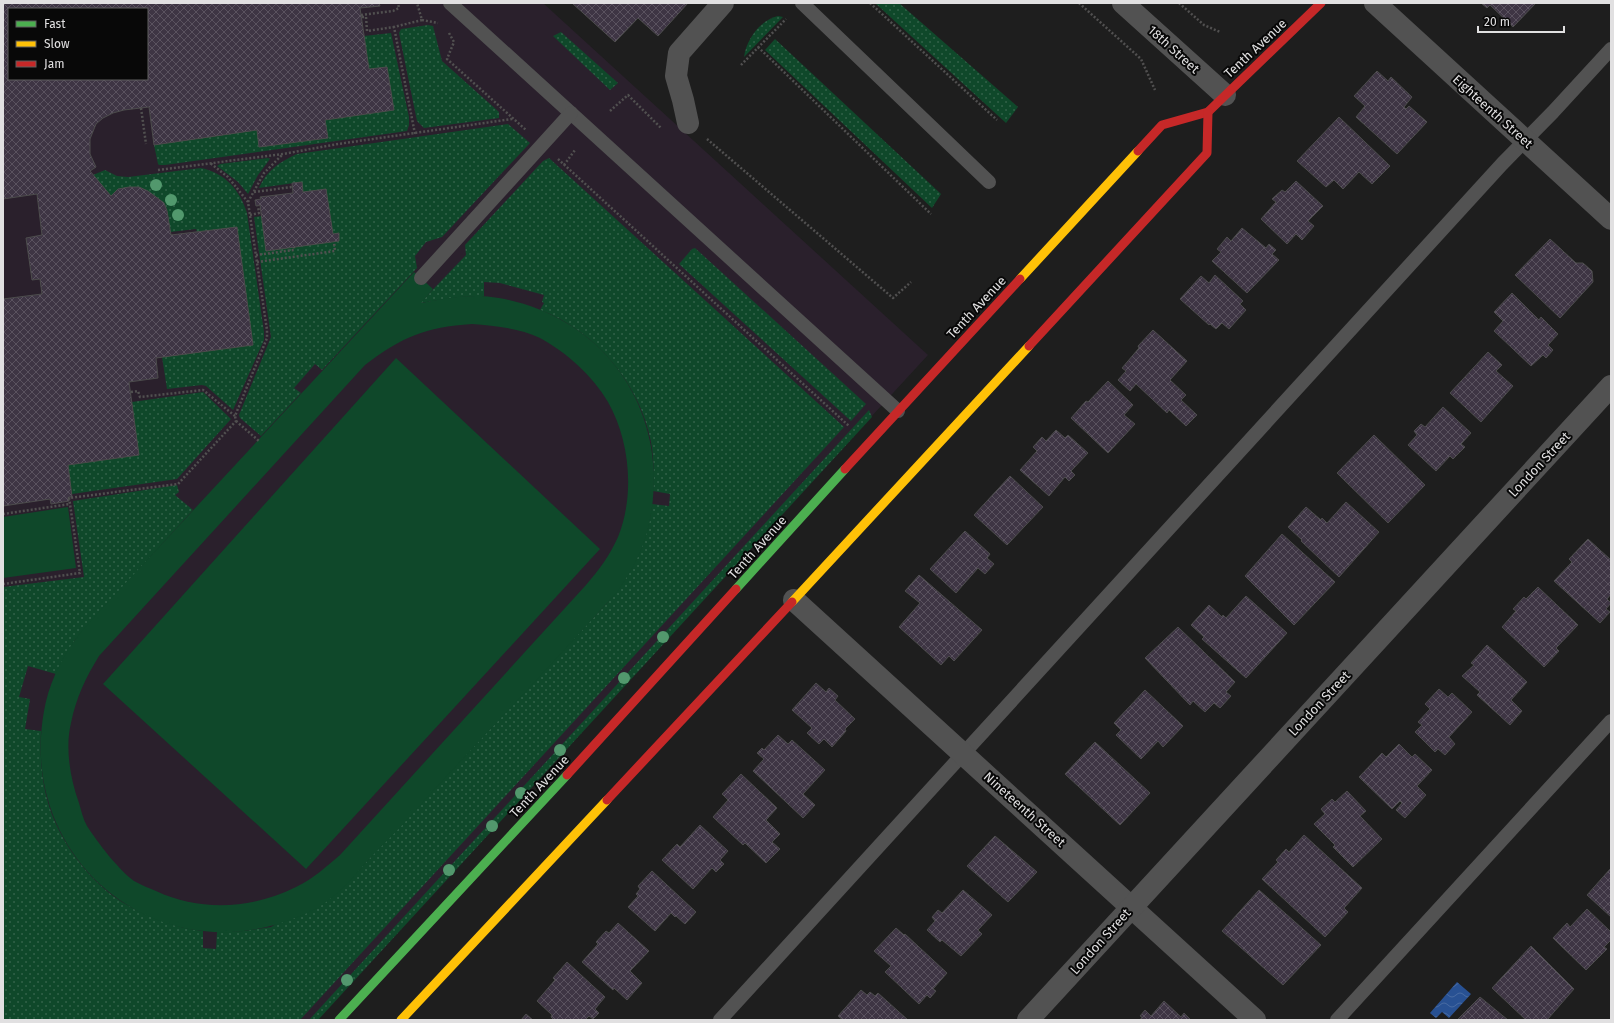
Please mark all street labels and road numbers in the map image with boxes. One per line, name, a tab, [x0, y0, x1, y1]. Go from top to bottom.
street label: Tenth Avenue	[1221, 16, 1290, 81]
street label: 18th Street	[1145, 22, 1203, 76]
street label: Eighteenth Street	[1450, 72, 1536, 151]
street label: Tenth Avenue	[944, 273, 1009, 342]
street label: London Street	[1506, 429, 1573, 500]
street label: Tenth Avenue	[725, 513, 790, 582]
street label: London Street	[1286, 668, 1353, 739]
street label: Tenth Avenue	[507, 752, 572, 821]
street label: Nineteenth Street	[981, 769, 1069, 850]
street label: London Street	[1067, 905, 1134, 977]

